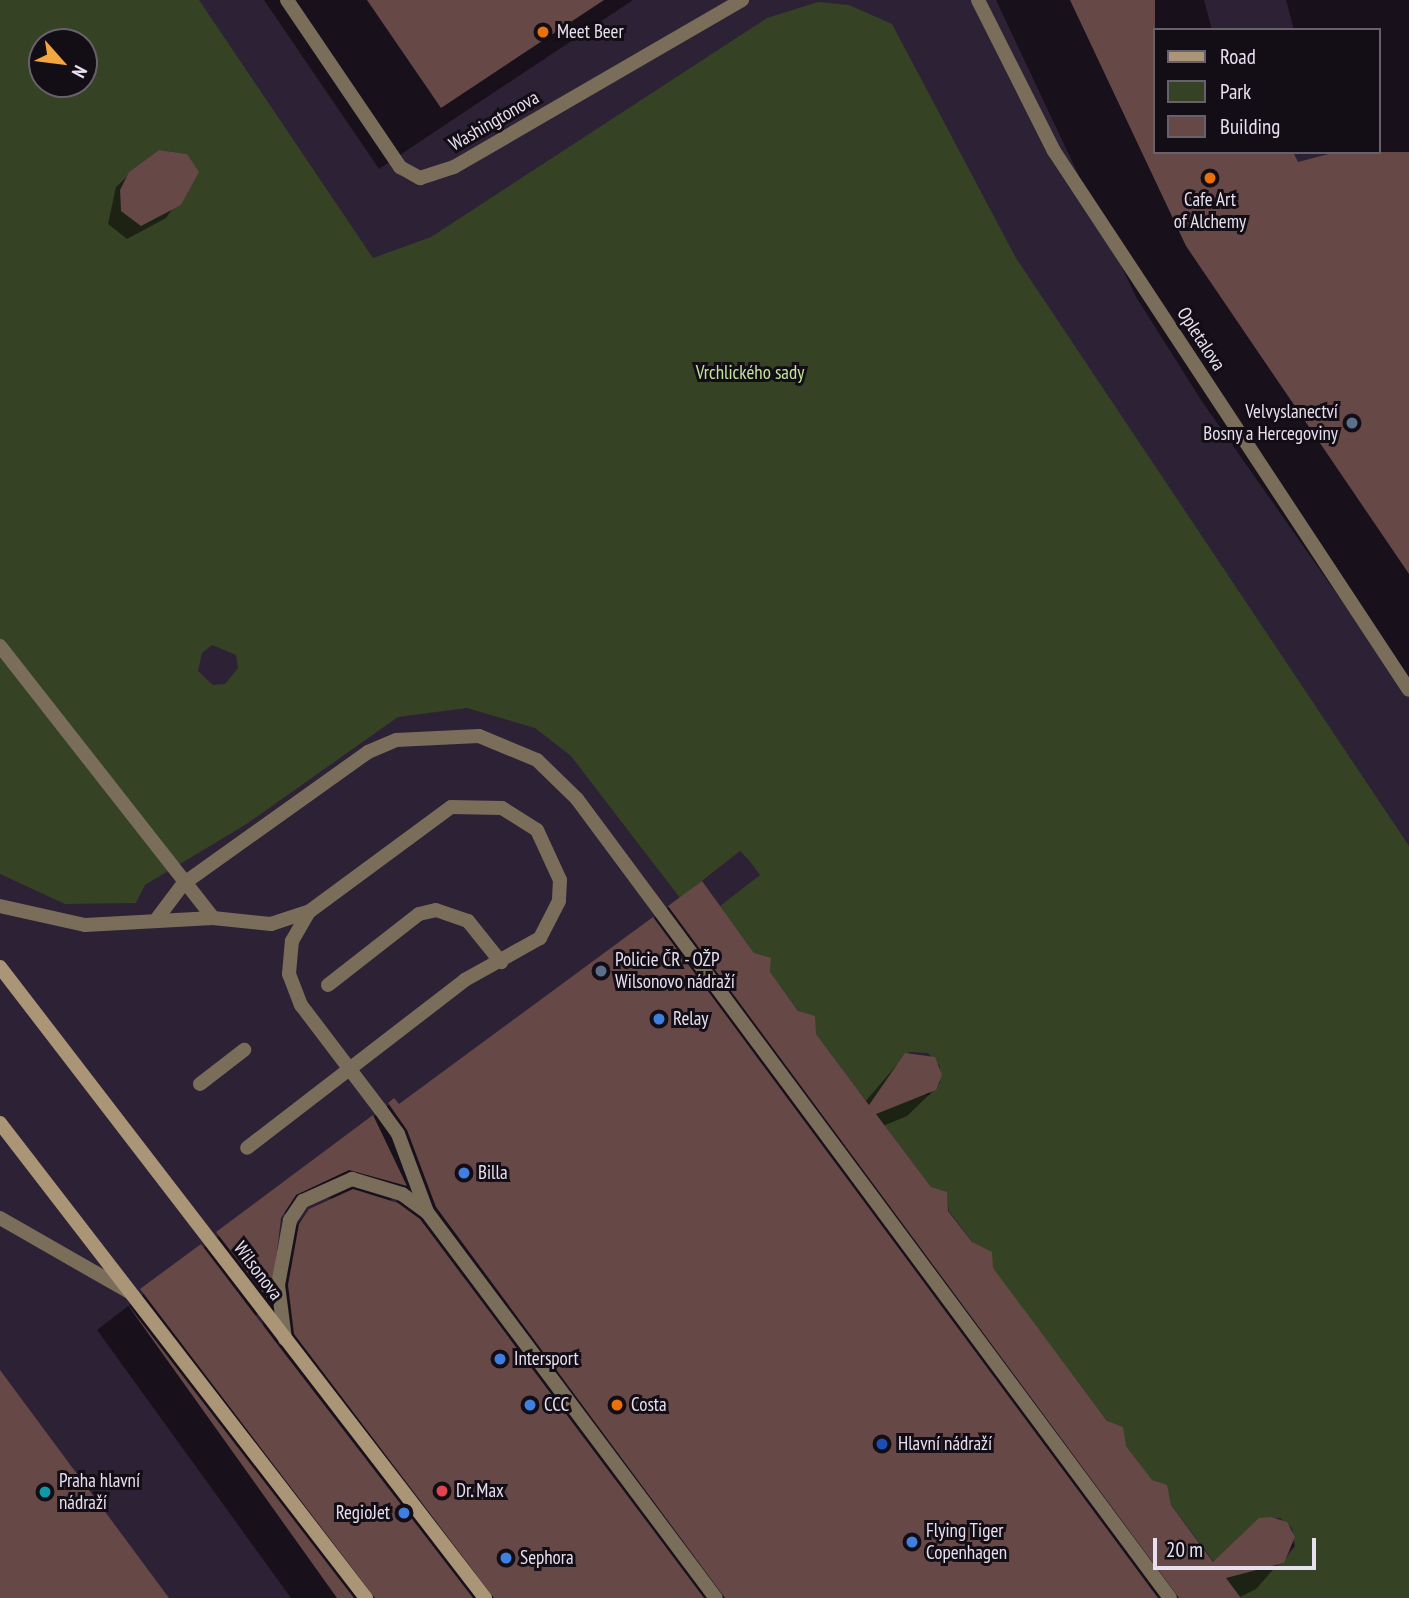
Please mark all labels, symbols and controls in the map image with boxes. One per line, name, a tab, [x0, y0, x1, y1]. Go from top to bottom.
place label: Meet Beer	[557, 21, 624, 43]
marker: Meet Beer	[535, 24, 551, 40]
north arrow	[28, 28, 98, 98]
legend	[1154, 28, 1381, 154]
text: Road	[1220, 43, 1256, 70]
text: N	[67, 62, 93, 82]
text: Park	[1220, 78, 1251, 105]
street label: Washingtonova	[445, 86, 543, 156]
text: Building	[1220, 113, 1280, 140]
marker: Cafe Art of Alchemy	[1202, 170, 1218, 186]
place label: Cafe Art of Alchemy	[1174, 189, 1246, 233]
street label: Opletalova	[1172, 303, 1230, 375]
park label: Vrchlického sady	[696, 362, 804, 384]
place label: Velvyslanectví Bosny a Hercegoviny	[1203, 401, 1338, 445]
marker: Velvyslanectví Bosny a Hercegoviny	[1344, 415, 1360, 431]
place label: Policie ČR - OŽP Wilsonovo nádraží	[615, 949, 735, 993]
marker: Policie ČR - OŽP Wilsonovo nádraží	[593, 963, 609, 979]
place label: Relay	[673, 1008, 708, 1030]
marker: Relay	[651, 1011, 667, 1027]
place label: Billa	[478, 1162, 508, 1184]
marker: Billa	[456, 1165, 472, 1181]
street label: Wilsonova	[229, 1237, 287, 1305]
place label: Intersport	[514, 1348, 579, 1370]
marker: Intersport	[492, 1351, 508, 1367]
place label: CCC	[544, 1394, 569, 1416]
place label: Costa	[631, 1394, 667, 1416]
marker: CCC	[522, 1397, 538, 1413]
marker: Costa	[609, 1397, 625, 1413]
place label: Hlavní nádraží	[898, 1433, 992, 1455]
marker: Hlavní nádraží	[872, 1434, 892, 1454]
place label: Praha hlavní nádraží	[59, 1470, 140, 1514]
place label: Dr. Max	[456, 1480, 505, 1502]
marker: Dr. Max	[434, 1483, 450, 1499]
marker: Praha hlavní nádraží	[37, 1484, 53, 1500]
place label: RegioJet	[336, 1502, 390, 1524]
marker: RegioJet	[396, 1505, 412, 1521]
place label: Flying Tiger Copenhagen	[926, 1520, 1007, 1564]
scale bar	[1157, 1524, 1320, 1568]
marker: Flying Tiger Copenhagen	[904, 1534, 920, 1550]
text: 20 m	[1166, 1536, 1203, 1563]
place label: Sephora	[520, 1547, 574, 1569]
marker: Sephora	[498, 1550, 514, 1566]

